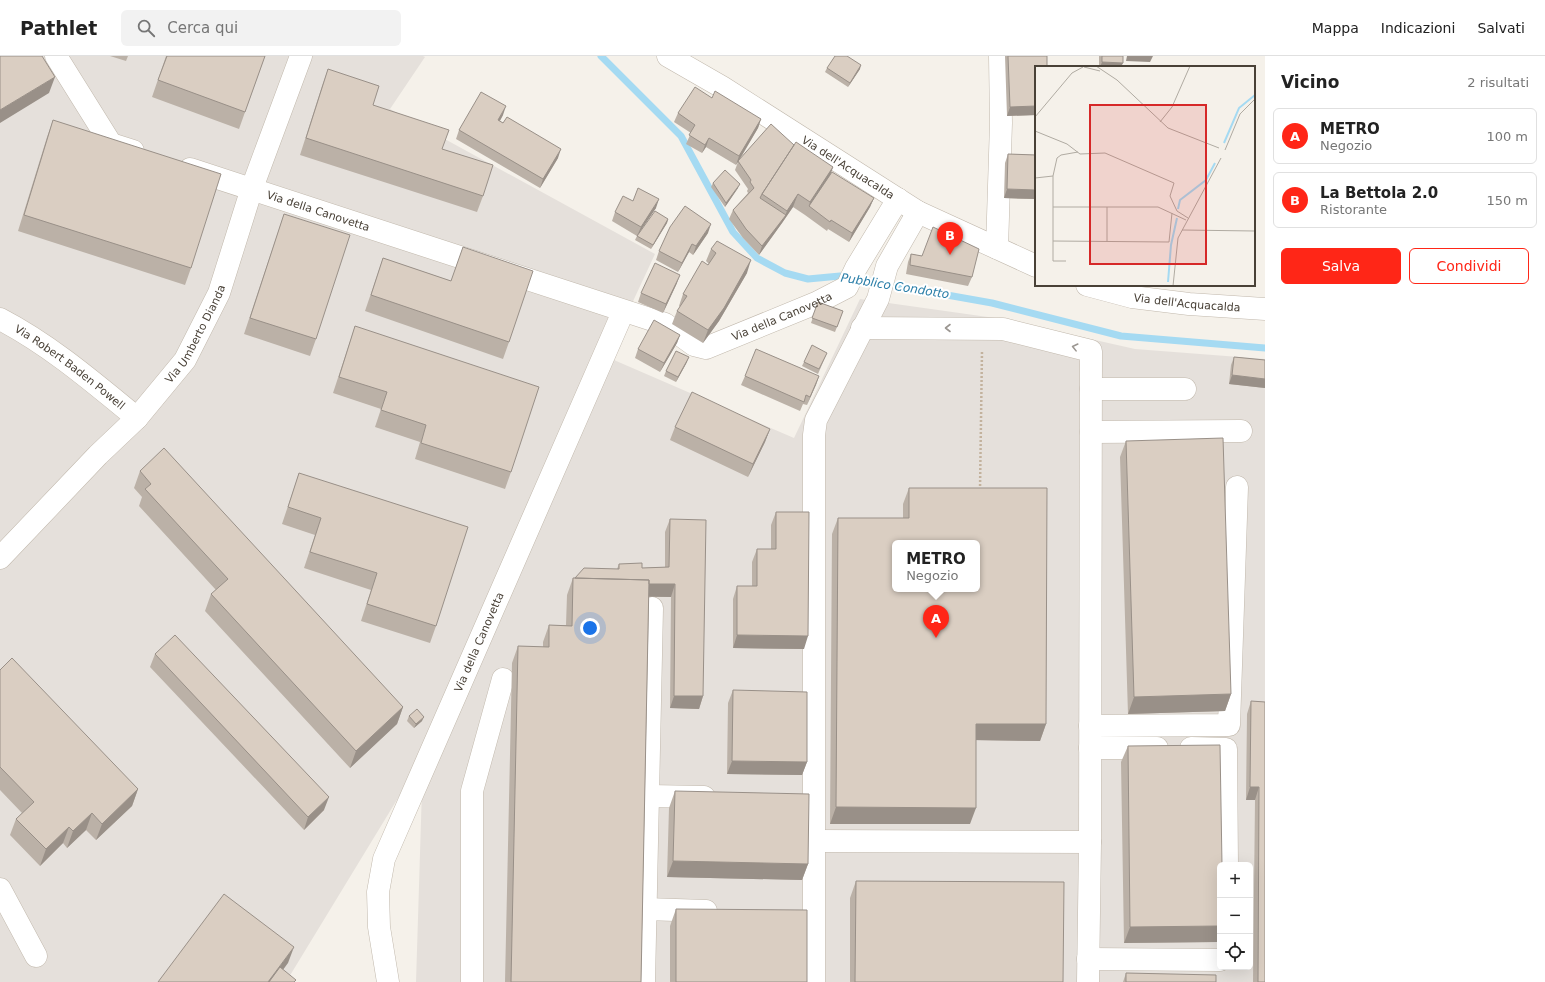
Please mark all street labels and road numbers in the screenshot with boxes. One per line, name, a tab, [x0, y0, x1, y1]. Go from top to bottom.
street label: Via dell'Acquacalda	[799, 134, 897, 202]
street label: Via della Canovetta	[265, 188, 371, 234]
street label: Via Umberto Dianda	[163, 283, 228, 386]
street label: Via della Canovetta	[730, 290, 834, 344]
street label: Via dell'Acquacalda	[1133, 291, 1241, 314]
street label: Via Robert Baden Powell	[12, 322, 127, 412]
street label: Via della Canovetta	[452, 590, 507, 694]

